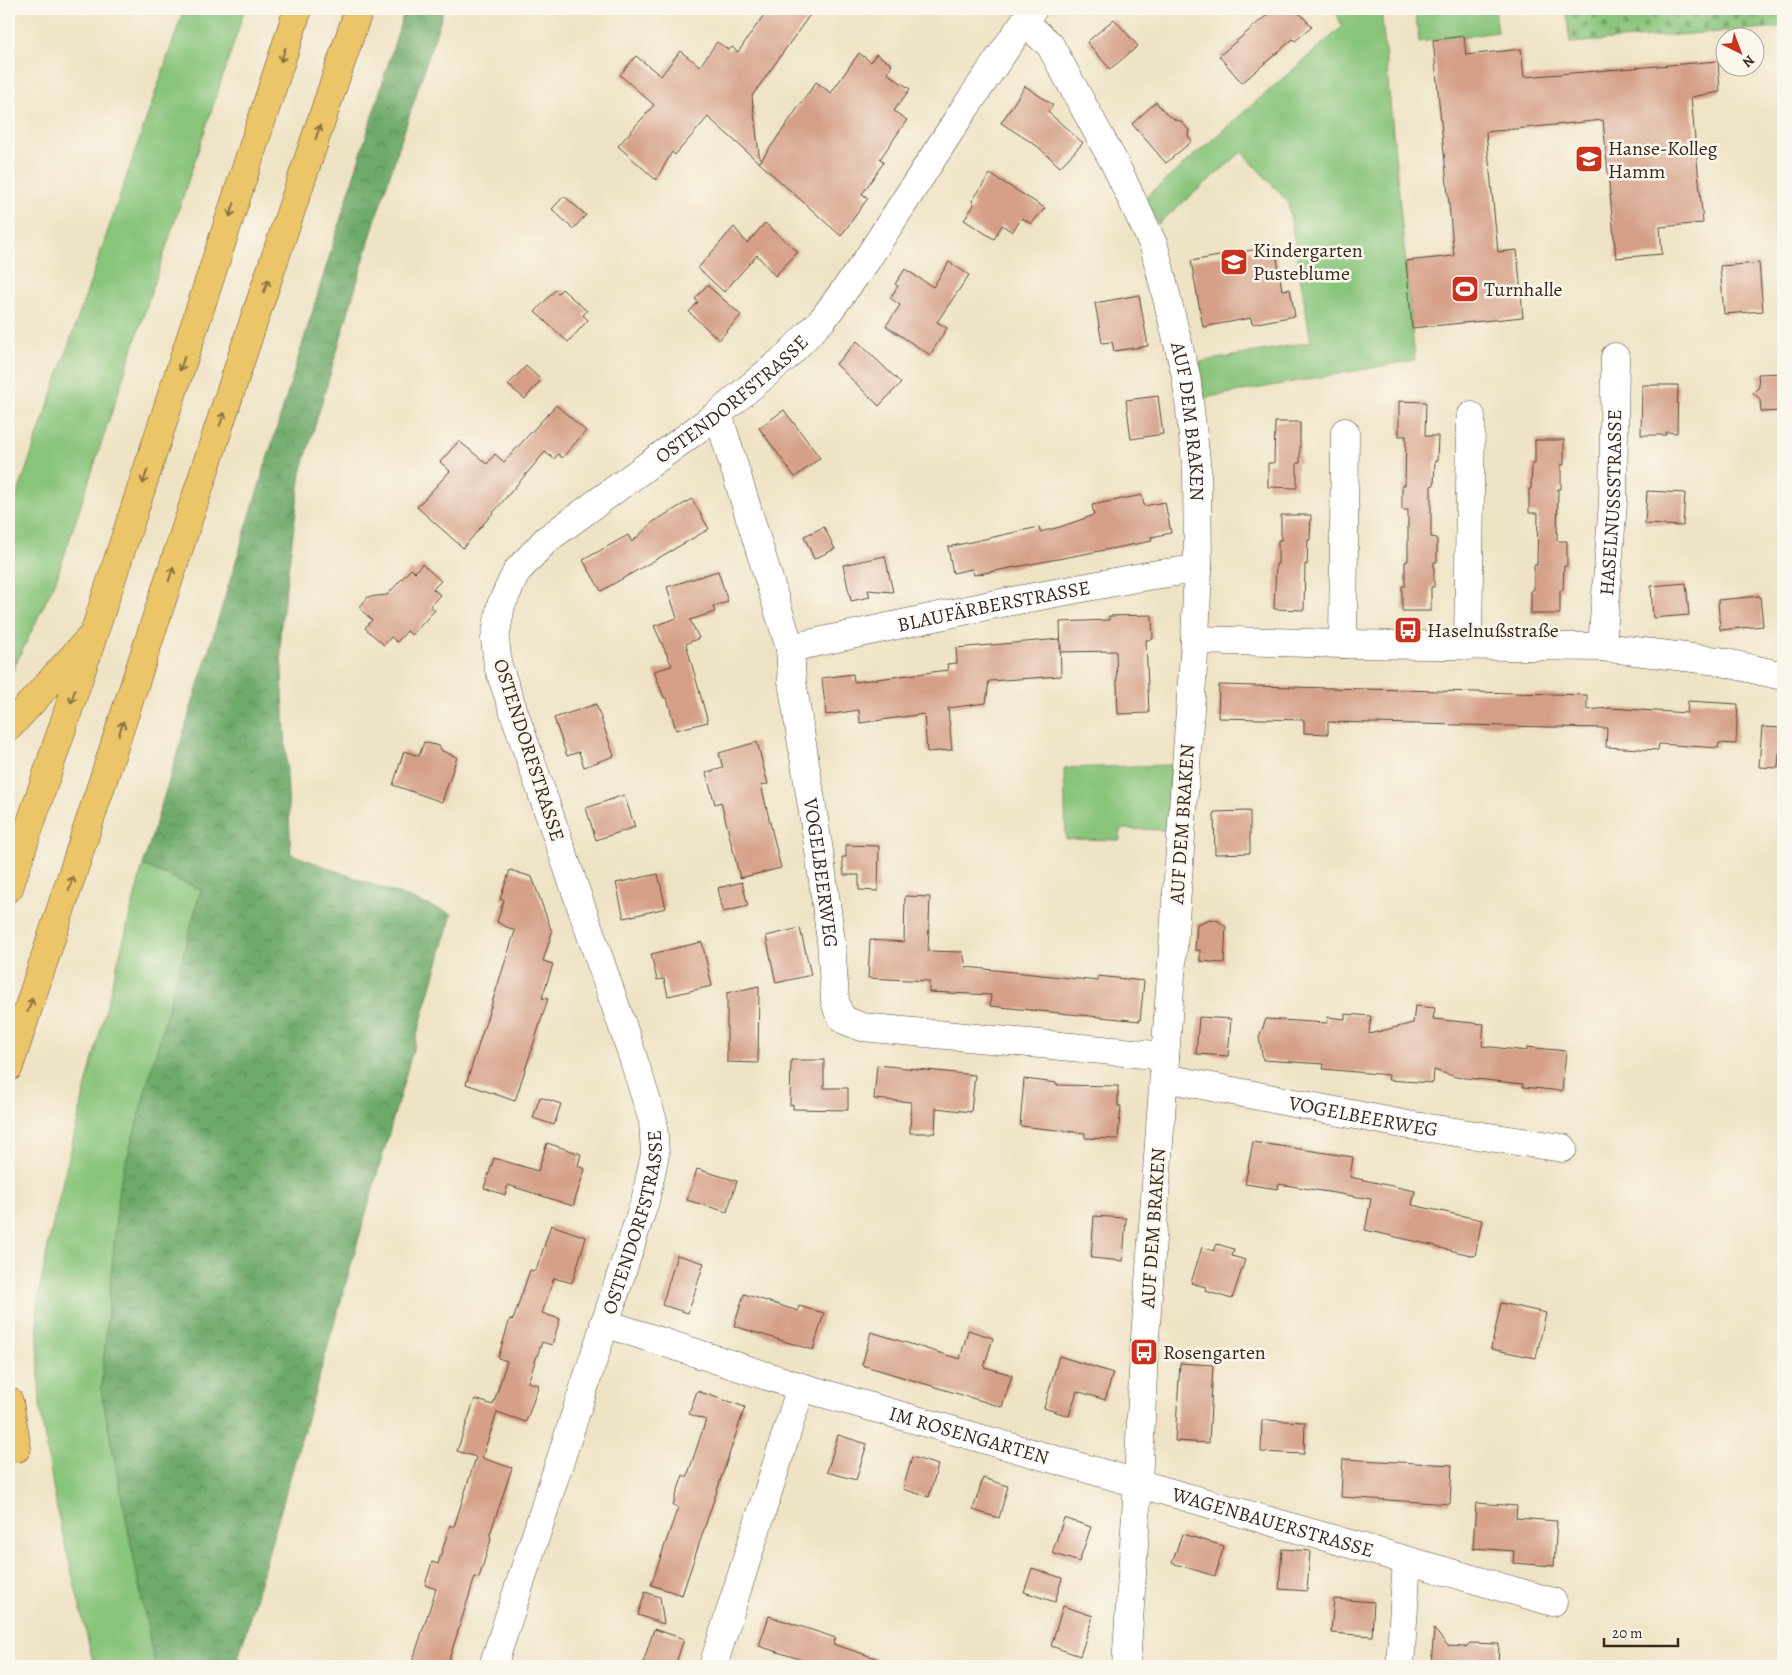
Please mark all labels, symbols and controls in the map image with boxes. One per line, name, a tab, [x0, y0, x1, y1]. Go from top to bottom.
north arrow	[1714, 28, 1764, 78]
one-way arrow	[277, 47, 287, 63]
text: N	[1738, 51, 1759, 72]
one-way arrow	[313, 124, 323, 140]
place label: Hanse-Kolleg Hamm	[1608, 135, 1717, 185]
school or university icon: Hanse-Kolleg Hamm	[1574, 144, 1604, 174]
one-way arrow	[227, 201, 237, 217]
place label: Kindergarten Pusteblume	[1253, 237, 1363, 287]
school or university icon: Kindergarten Pusteblume	[1219, 247, 1249, 277]
sports icon: Turnhalle	[1450, 274, 1480, 304]
place label: Turnhalle	[1484, 276, 1563, 303]
one-way arrow	[262, 279, 271, 294]
street label: OSTENDORFSTRASSE	[649, 329, 814, 469]
street label: AUF DEM BRAKEN	[1164, 338, 1211, 501]
one-way arrow	[177, 356, 186, 372]
street label: HASELNUSSSTRASSE	[1592, 409, 1628, 596]
one-way arrow	[218, 412, 227, 428]
one-way arrow	[140, 469, 150, 485]
one-way arrow	[167, 566, 177, 582]
street label: BLAUFÄRBERSTRASSE	[895, 573, 1092, 638]
bus stop icon: Haselnußstraße	[1393, 615, 1423, 645]
place label: Haselnußstraße	[1427, 617, 1559, 644]
street label: OSTENDORFSTRASSE	[487, 655, 571, 845]
one-way arrow	[68, 688, 77, 704]
one-way arrow	[117, 721, 126, 736]
street label: AUF DEM BRAKEN	[1163, 743, 1201, 906]
street label: VOGELBEERWEG	[797, 795, 845, 949]
one-way arrow	[66, 875, 76, 891]
one-way arrow	[26, 997, 35, 1013]
street label: VOGELBEERWEG	[1286, 1089, 1440, 1143]
street label: OSTENDORFSTRASSE	[595, 1129, 669, 1318]
street label: AUF DEM BRAKEN	[1134, 1147, 1172, 1310]
bus stop icon: Rosengarten	[1129, 1337, 1159, 1367]
place label: Rosengarten	[1163, 1339, 1266, 1366]
street label: IM ROSENGARTEN	[886, 1399, 1052, 1471]
street label: WAGENBAUERSTRASSE	[1168, 1480, 1377, 1564]
scale bar	[1604, 1615, 1678, 1647]
text: 20 m	[1612, 1623, 1643, 1643]

